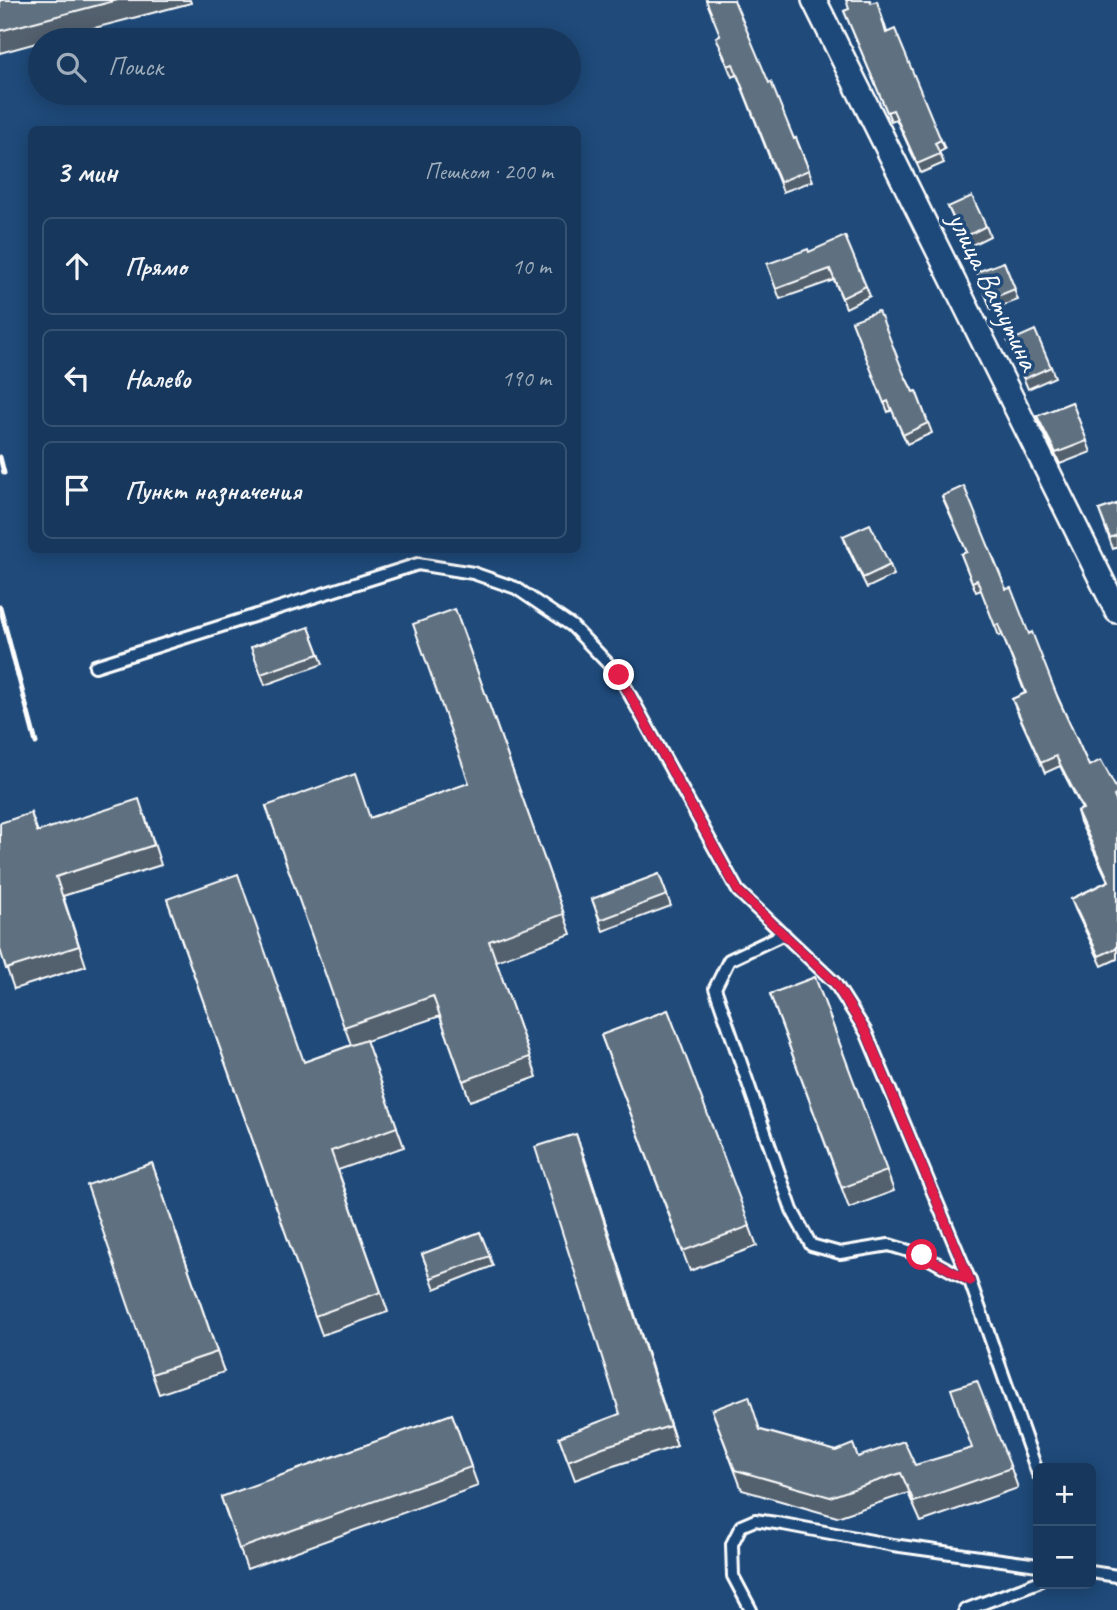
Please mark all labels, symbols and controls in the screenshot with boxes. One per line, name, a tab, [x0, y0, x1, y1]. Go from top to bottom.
search box	[28, 28, 581, 105]
icon: search	[52, 48, 90, 86]
text: Поиск	[108, 50, 163, 83]
text: 3 мин	[56, 153, 117, 191]
text: Пешком · 200 m	[425, 157, 553, 186]
street label: улица Ватутина	[938, 204, 1049, 378]
icon: ahead	[58, 247, 96, 285]
text: Прямо	[125, 250, 187, 283]
text: 10 m	[512, 252, 551, 281]
icon: left	[58, 359, 96, 397]
text: Налево	[125, 362, 191, 395]
text: 190 m	[502, 364, 551, 393]
icon: arrive	[58, 471, 96, 509]
text: Пункт назначения	[125, 474, 301, 507]
route end	[603, 659, 634, 690]
route start	[906, 1239, 937, 1270]
map controls	[1033, 1463, 1096, 1589]
button: +	[1033, 1463, 1096, 1526]
button: −	[1033, 1526, 1096, 1589]

